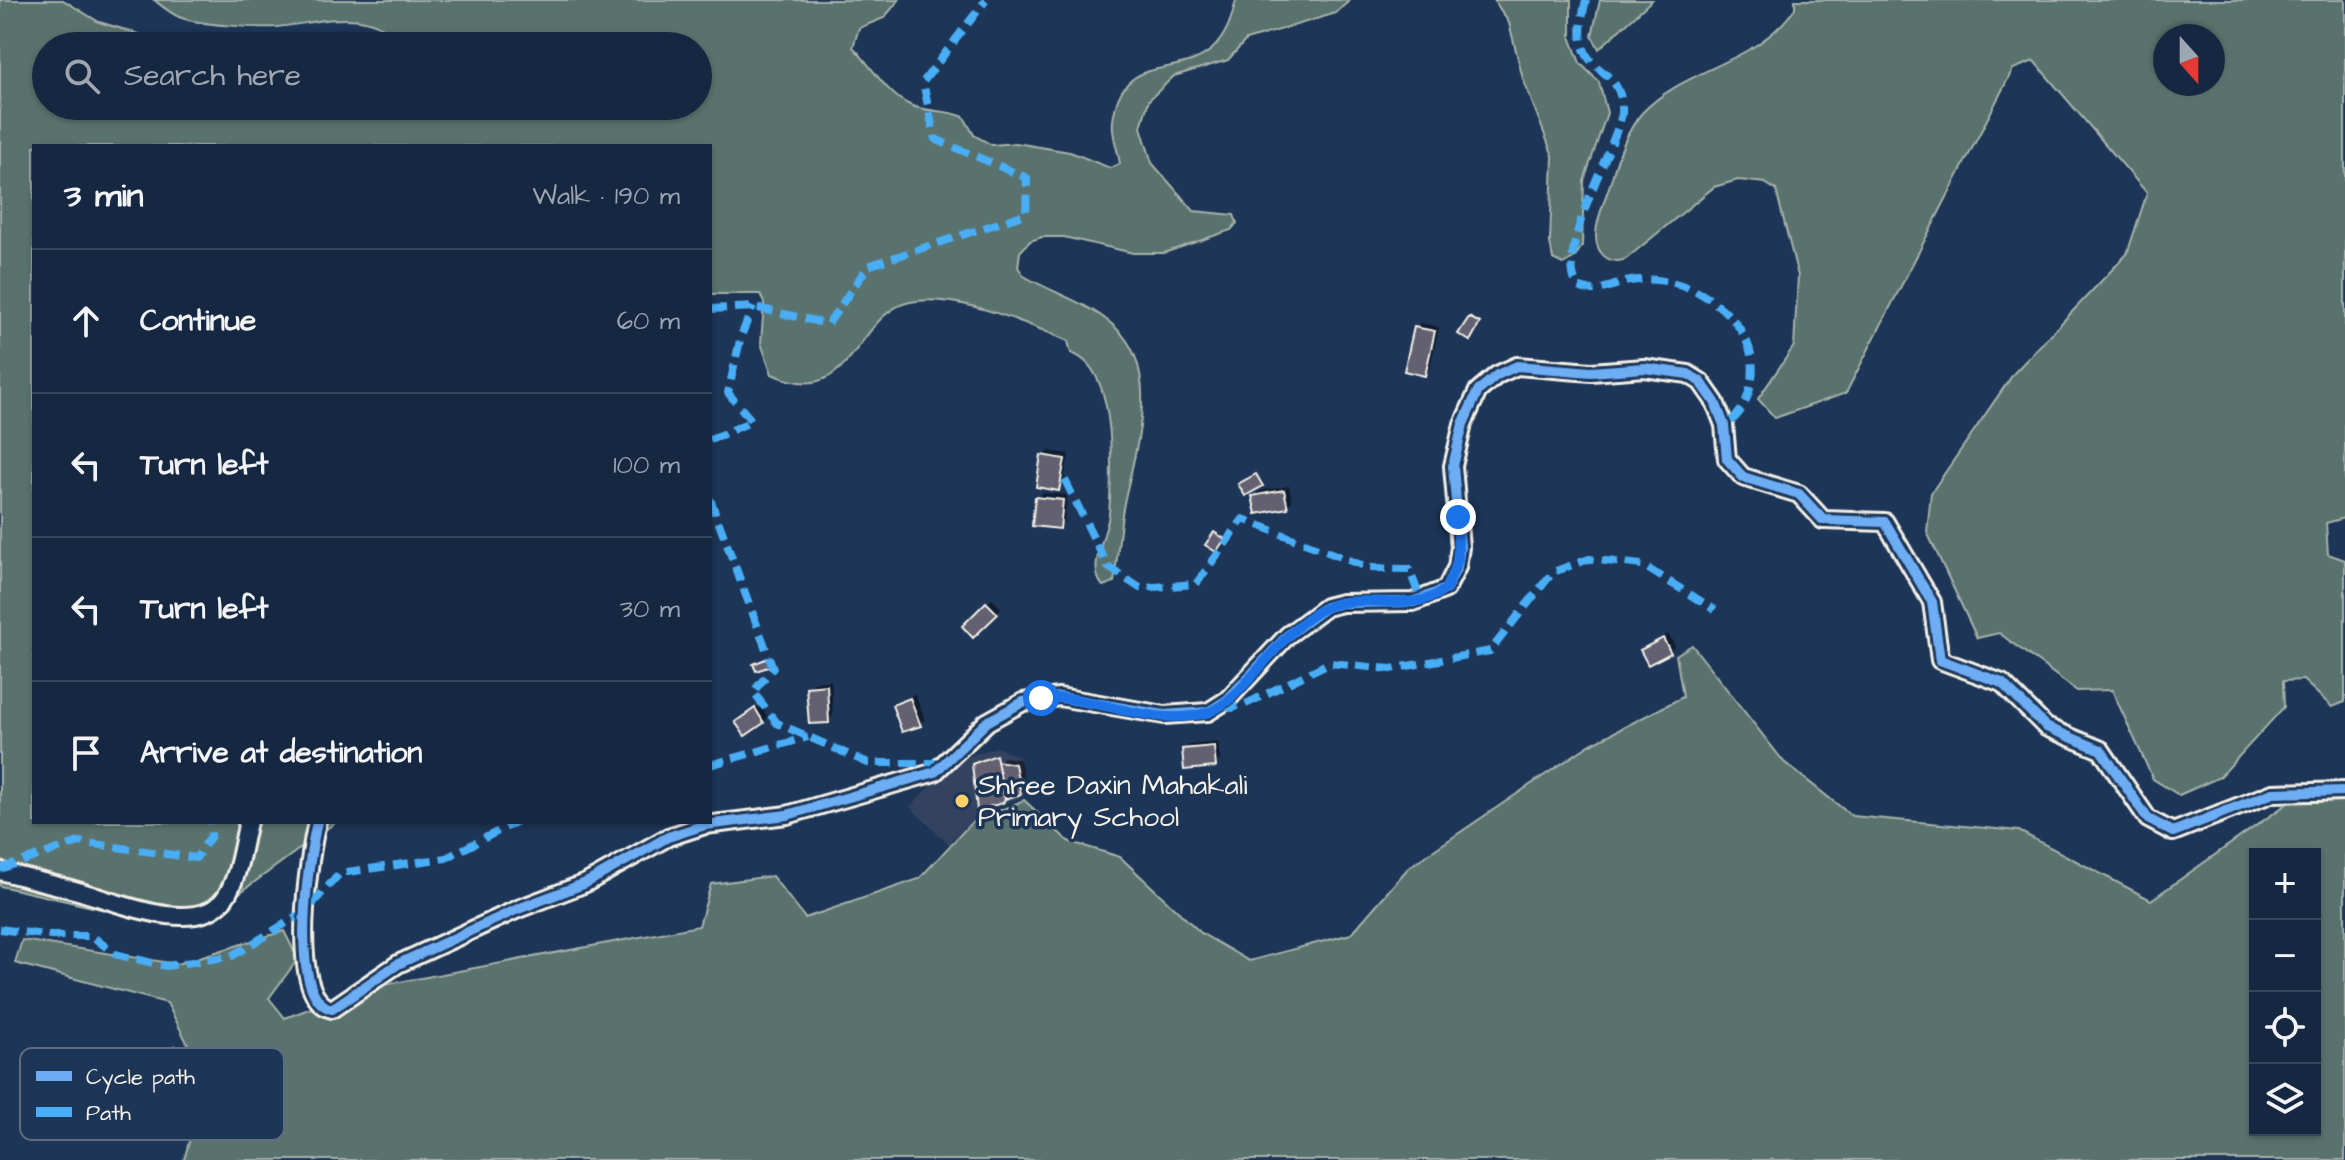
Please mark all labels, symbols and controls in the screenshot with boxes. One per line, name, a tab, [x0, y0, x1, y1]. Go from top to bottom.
north arrow	[2153, 24, 2225, 96]
search box	[32, 32, 712, 120]
icon: search	[60, 54, 104, 98]
text: Search here	[124, 55, 301, 97]
text: 3 min	[64, 172, 144, 220]
text: Walk · 190 m	[533, 178, 680, 214]
icon: ahead	[64, 299, 108, 343]
text: Continue	[140, 300, 256, 342]
text: 60 m	[617, 303, 680, 339]
icon: left	[64, 443, 108, 487]
text: Turn left	[140, 444, 268, 486]
text: 100 m	[613, 447, 680, 483]
route end	[1440, 499, 1476, 535]
icon: left	[64, 587, 108, 631]
text: Turn left	[140, 588, 268, 630]
text: 30 m	[620, 591, 680, 627]
route start	[1023, 680, 1059, 716]
icon: arrive	[64, 731, 108, 775]
text: Arrive at destination	[140, 732, 422, 774]
place label: Shree Daxin Mahakali Primary School	[978, 766, 1247, 839]
marker: Shree Daxin Mahakali Primary School	[953, 792, 971, 810]
map controls	[2249, 848, 2321, 1136]
button: +	[2249, 848, 2321, 920]
button: −	[2249, 920, 2321, 992]
button: locate	[2249, 992, 2321, 1064]
legend	[20, 1048, 284, 1140]
text: Cycle path	[86, 1062, 195, 1094]
button: layers	[2249, 1064, 2321, 1136]
text: Path	[86, 1098, 131, 1129]

